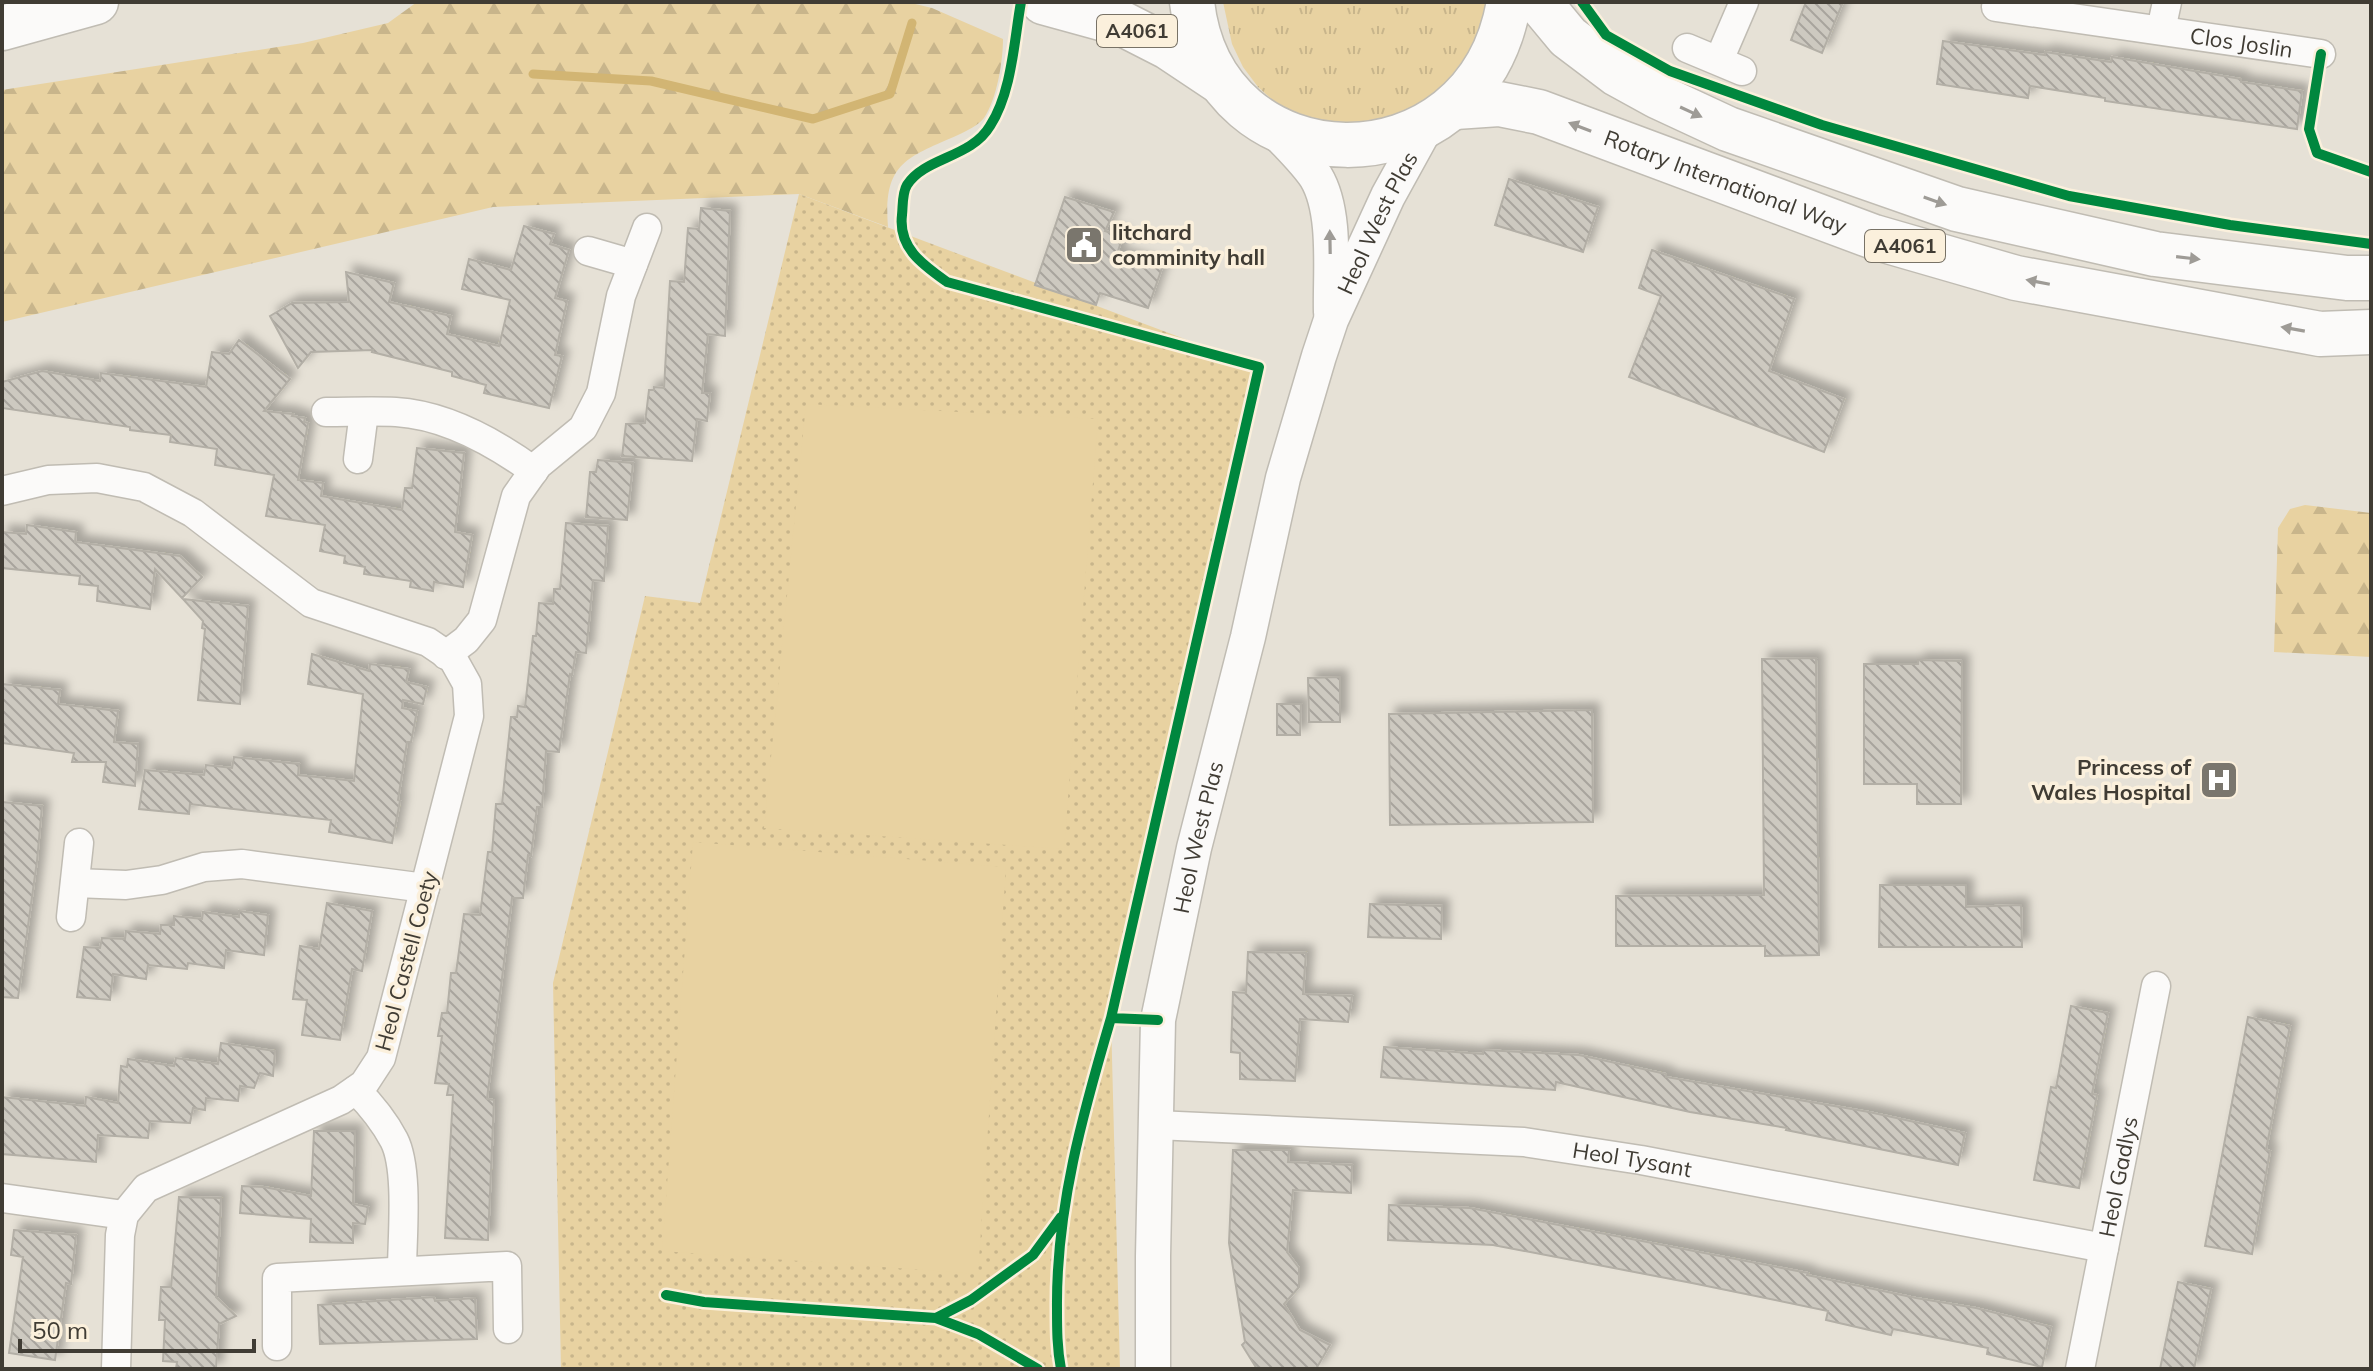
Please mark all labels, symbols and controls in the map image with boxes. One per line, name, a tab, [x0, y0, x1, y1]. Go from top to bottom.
road number: A4061	[1097, 15, 1177, 47]
street label: Clos Joslin	[2188, 21, 2295, 64]
one-way arrow	[1679, 105, 1703, 119]
one-way arrow	[1568, 120, 1592, 133]
street label: Rotary International Way	[1600, 124, 1851, 240]
street label: Heol West Plas	[1331, 147, 1424, 299]
one-way arrow	[1923, 196, 1947, 208]
place label: litchard comminity hall	[1112, 218, 1265, 271]
public building icon: litchard comminity hall	[1063, 224, 1105, 266]
one-way arrow	[1324, 229, 1336, 254]
road number: A4061	[1865, 230, 1945, 262]
one-way arrow	[2176, 252, 2201, 265]
one-way arrow	[2025, 276, 2050, 288]
one-way arrow	[2281, 322, 2306, 335]
place label: Princess of Wales Hospital	[2031, 753, 2192, 806]
street label: Heol West Plas	[1167, 758, 1230, 916]
hospital icon: Princess of Wales Hospital	[2198, 759, 2240, 801]
street label: Heol Castell Coety	[369, 868, 444, 1054]
street label: Heol Gadlys	[2092, 1114, 2144, 1240]
street label: Heol Tysant	[1571, 1136, 1694, 1183]
scale bar	[20, 1303, 254, 1353]
text: 50 m	[32, 1315, 88, 1345]

